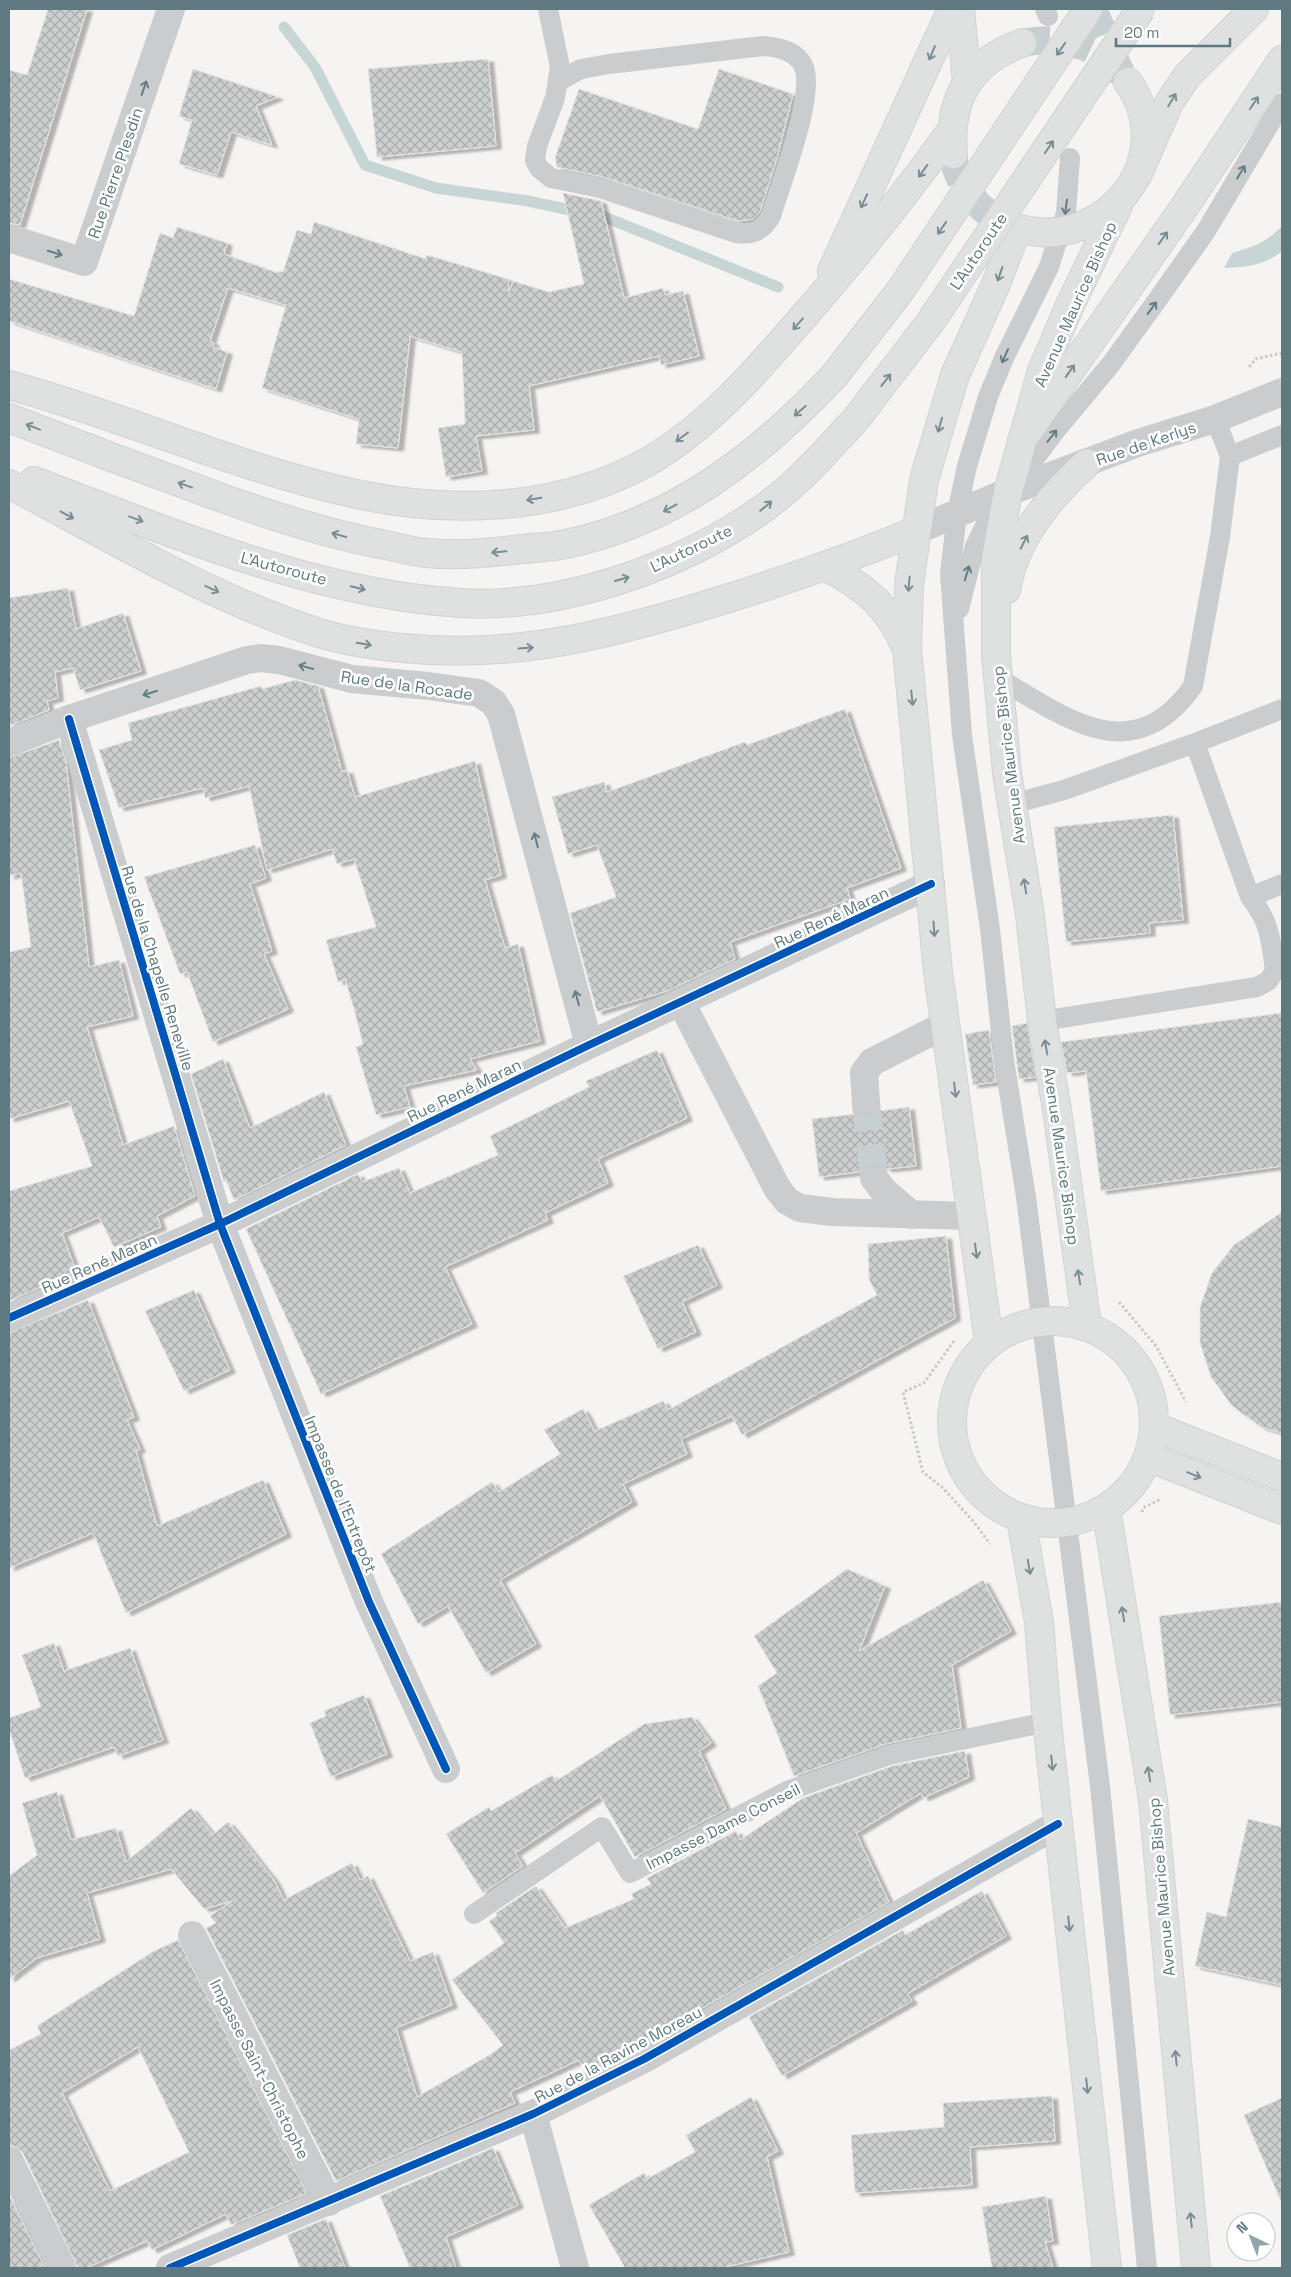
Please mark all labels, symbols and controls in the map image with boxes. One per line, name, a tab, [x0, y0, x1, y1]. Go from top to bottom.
scale bar	[1116, 15, 1230, 47]
text: 20 m	[1124, 23, 1159, 42]
one-way arrow	[1056, 42, 1066, 56]
one-way arrow	[926, 45, 936, 60]
one-way arrow	[140, 80, 149, 96]
one-way arrow	[1167, 94, 1177, 108]
one-way arrow	[1249, 96, 1259, 110]
street label: Rue Pierre Plesdin	[83, 105, 148, 241]
one-way arrow	[1044, 140, 1054, 154]
one-way arrow	[917, 164, 928, 177]
one-way arrow	[1236, 166, 1246, 180]
one-way arrow	[859, 193, 868, 208]
one-way arrow	[1061, 198, 1071, 214]
street label: L'Autoroute	[945, 209, 1012, 294]
street label: Avenue Maurice Bishop	[1029, 218, 1122, 390]
one-way arrow	[937, 221, 947, 235]
one-way arrow	[1158, 231, 1168, 245]
one-way arrow	[47, 249, 63, 258]
one-way arrow	[995, 266, 1004, 282]
one-way arrow	[1147, 301, 1157, 315]
one-way arrow	[793, 317, 804, 330]
one-way arrow	[1000, 348, 1009, 363]
one-way arrow	[1065, 364, 1075, 378]
one-way arrow	[880, 374, 891, 387]
one-way arrow	[794, 405, 807, 416]
one-way arrow	[935, 417, 945, 433]
street label: Rue de Kerlys	[1093, 417, 1199, 470]
one-way arrow	[25, 422, 41, 431]
one-way arrow	[1047, 429, 1057, 443]
one-way arrow	[675, 432, 689, 442]
one-way arrow	[177, 479, 193, 489]
one-way arrow	[526, 495, 542, 505]
one-way arrow	[759, 500, 772, 511]
one-way arrow	[664, 503, 678, 513]
one-way arrow	[60, 510, 75, 520]
one-way arrow	[128, 515, 144, 524]
street label: L'Autoroute	[647, 520, 736, 577]
one-way arrow	[331, 530, 347, 539]
one-way arrow	[1020, 535, 1029, 550]
street label: L'Autoroute	[238, 547, 329, 590]
one-way arrow	[492, 547, 508, 556]
one-way arrow	[963, 565, 973, 581]
one-way arrow	[613, 573, 629, 583]
one-way arrow	[904, 576, 914, 592]
one-way arrow	[204, 584, 219, 594]
one-way arrow	[350, 584, 366, 593]
one-way arrow	[356, 639, 372, 649]
one-way arrow	[518, 643, 534, 652]
one-way arrow	[298, 662, 314, 672]
street label: Avenue Maurice Bishop	[987, 665, 1030, 845]
street label: Rue de la Rocade	[340, 666, 474, 705]
one-way arrow	[143, 689, 158, 698]
one-way arrow	[907, 689, 916, 705]
one-way arrow	[531, 833, 540, 849]
street label: Rue de la Chapelle Reneville	[116, 863, 199, 1073]
one-way arrow	[1020, 878, 1030, 894]
street label: Rue René Maran	[770, 882, 892, 953]
one-way arrow	[930, 921, 939, 937]
one-way arrow	[571, 990, 581, 1006]
one-way arrow	[1041, 1039, 1051, 1055]
street label: Rue René Maran	[404, 1054, 525, 1127]
street label: Avenue Maurice Bishop	[1039, 1066, 1084, 1246]
one-way arrow	[950, 1082, 960, 1098]
street label: Rue René Maran	[38, 1229, 160, 1298]
one-way arrow	[971, 1243, 981, 1259]
one-way arrow	[1074, 1269, 1084, 1285]
street label: Impasse de l'Entrepôt	[299, 1412, 382, 1576]
one-way arrow	[1185, 1471, 1201, 1480]
one-way arrow	[1025, 1558, 1035, 1574]
one-way arrow	[1118, 1606, 1128, 1622]
one-way arrow	[1047, 1755, 1056, 1771]
one-way arrow	[1144, 1767, 1154, 1783]
street label: Impasse Dame Conseil	[643, 1778, 804, 1874]
street label: Avenue Maurice Bishop	[1143, 1797, 1180, 1977]
one-way arrow	[1064, 1916, 1074, 1932]
street label: Impasse Saint-Christophe	[205, 1976, 314, 2163]
street label: Rue de la Ravine Moreau	[531, 2001, 706, 2108]
one-way arrow	[1171, 2050, 1181, 2066]
one-way arrow	[1082, 2078, 1092, 2094]
one-way arrow	[1186, 2212, 1196, 2228]
north arrow	[1226, 2212, 1276, 2262]
text: N	[1233, 2218, 1252, 2237]

